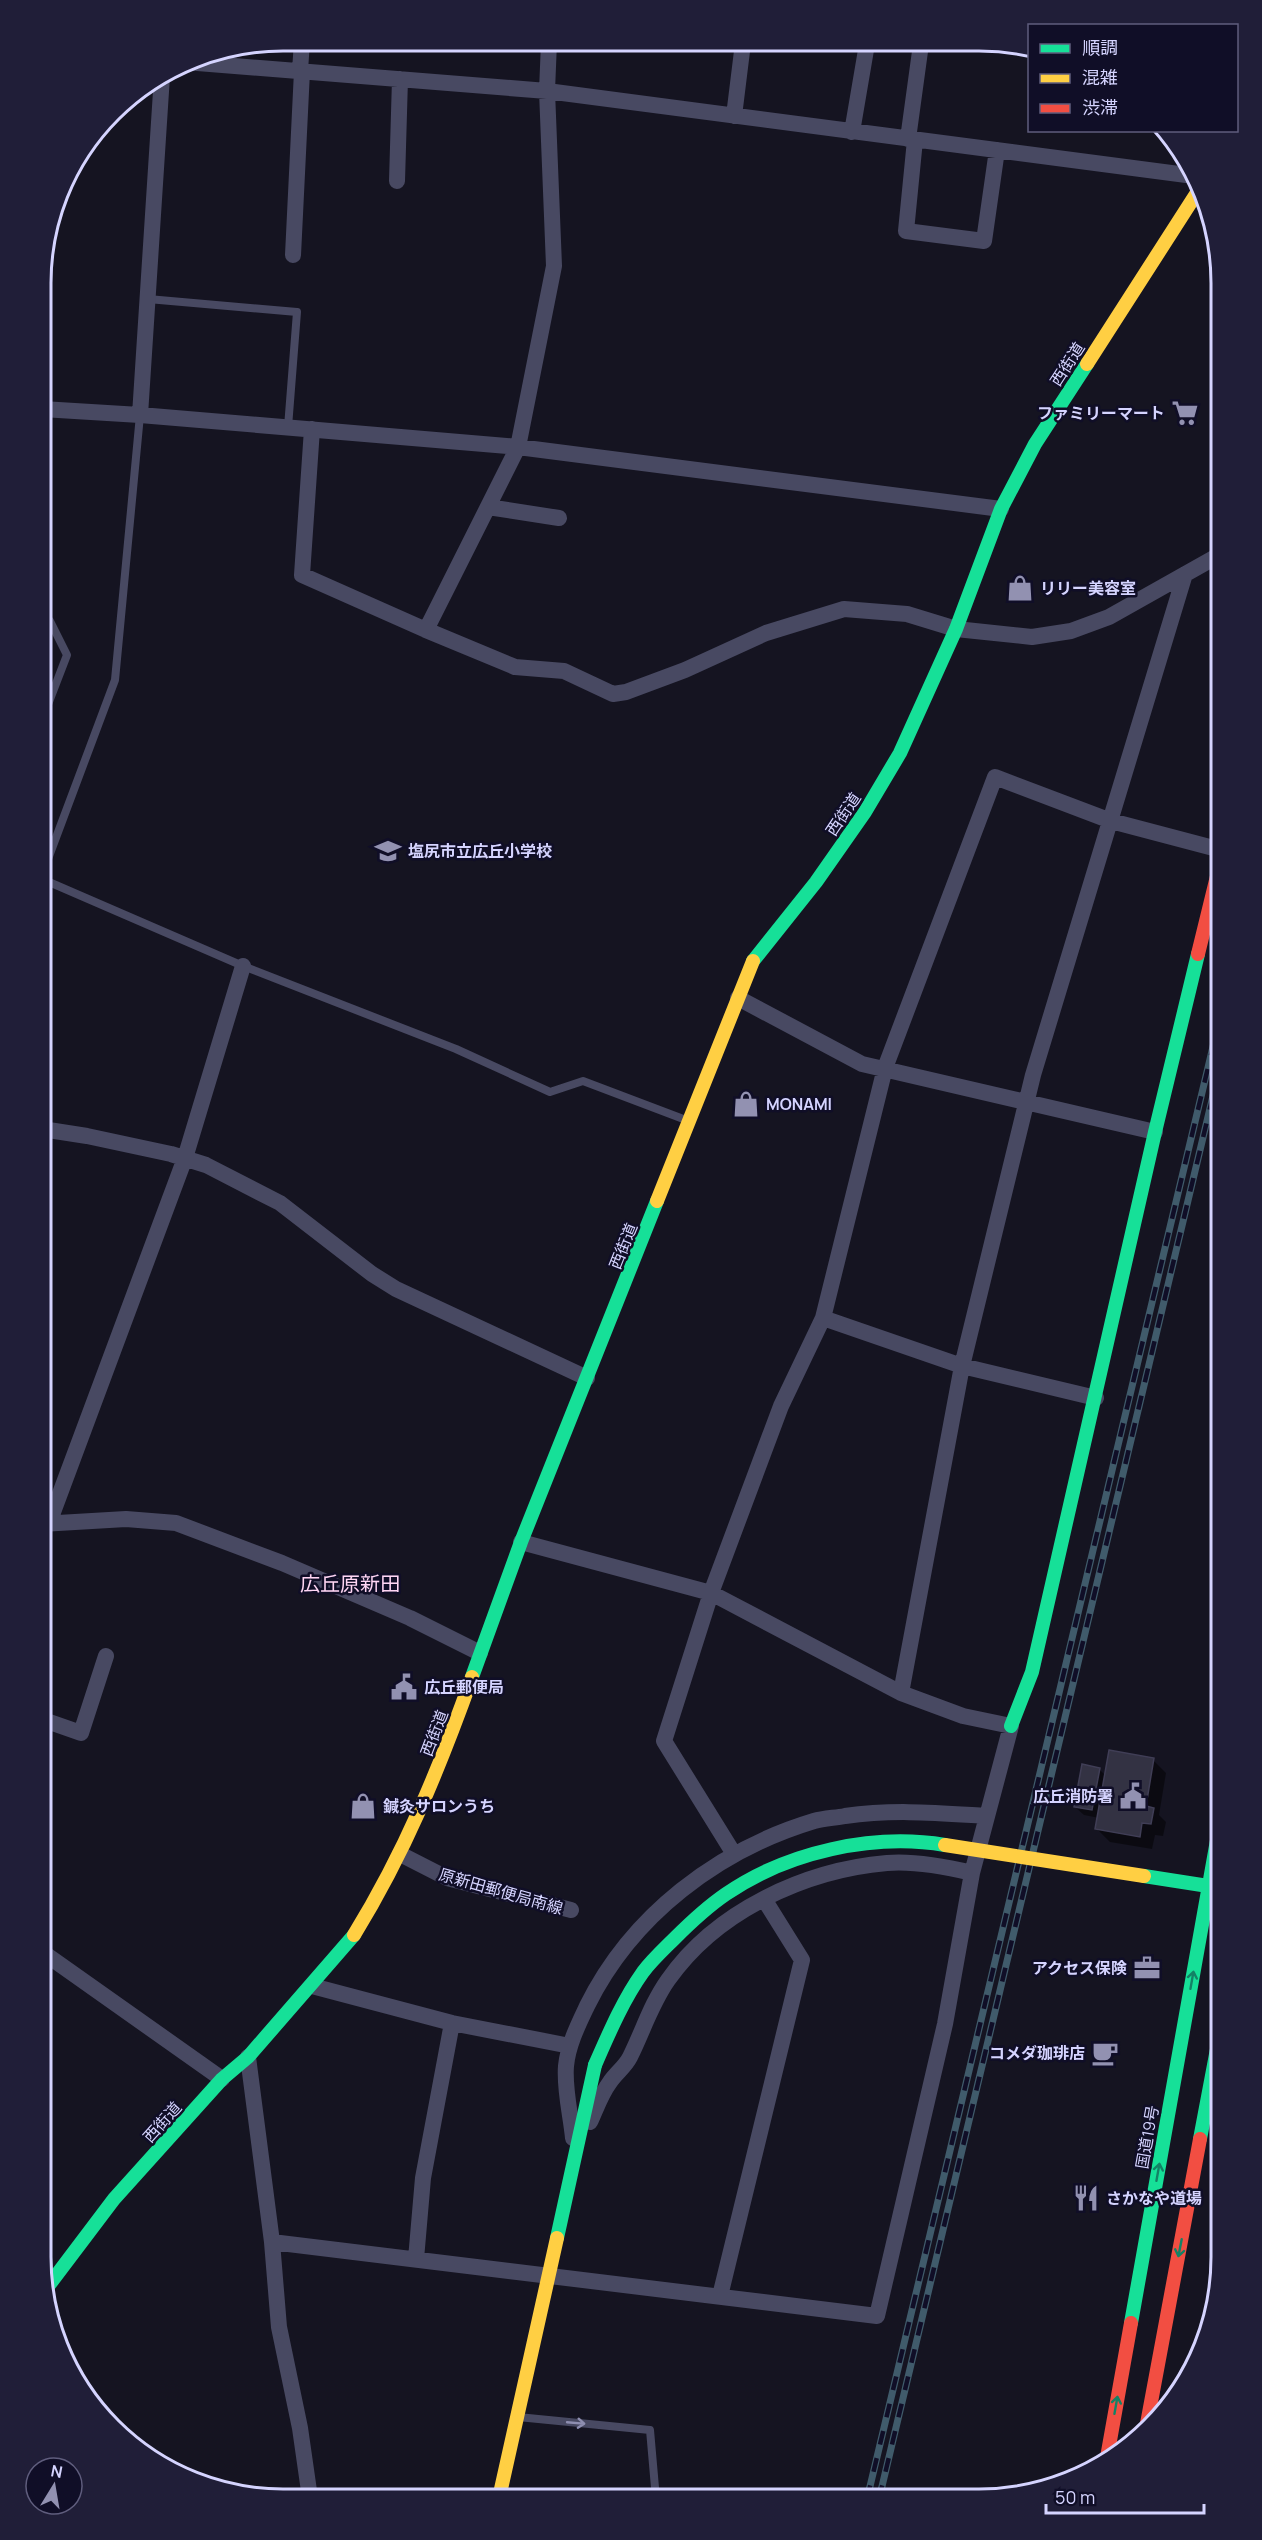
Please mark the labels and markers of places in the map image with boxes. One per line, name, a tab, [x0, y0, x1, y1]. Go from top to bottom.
supermarket icon: ファミリーマート	[1170, 398, 1200, 428]
place label: ファミリーマート	[1037, 402, 1165, 424]
shop icon: リリー美容室	[1005, 573, 1035, 603]
place label: リリー美容室	[1040, 577, 1136, 599]
school or university icon: 塩尻市立広丘小学校	[373, 836, 403, 866]
place label: 塩尻市立広丘小学校	[408, 840, 552, 862]
shop icon: MONAMI	[731, 1089, 761, 1119]
place label: MONAMI	[766, 1093, 832, 1115]
public building icon: 広丘郵便局	[389, 1672, 419, 1702]
place label: 広丘郵便局	[424, 1676, 504, 1698]
public building icon: 広丘消防署	[1118, 1781, 1148, 1811]
place label: 広丘消防署	[1033, 1785, 1113, 1807]
shop icon: 鍼灸サロンうち	[348, 1791, 378, 1821]
place label: 鍼灸サロンうち	[383, 1795, 495, 1817]
office icon: アクセス保険	[1132, 1953, 1162, 1983]
place label: アクセス保険	[1032, 1957, 1127, 1979]
cafe icon: コメダ珈琲店	[1090, 2038, 1120, 2068]
place label: コメダ珈琲店	[989, 2042, 1085, 2064]
restaurant icon: さかなや道場	[1071, 2183, 1101, 2213]
place label: さかなや道場	[1106, 2187, 1202, 2209]

